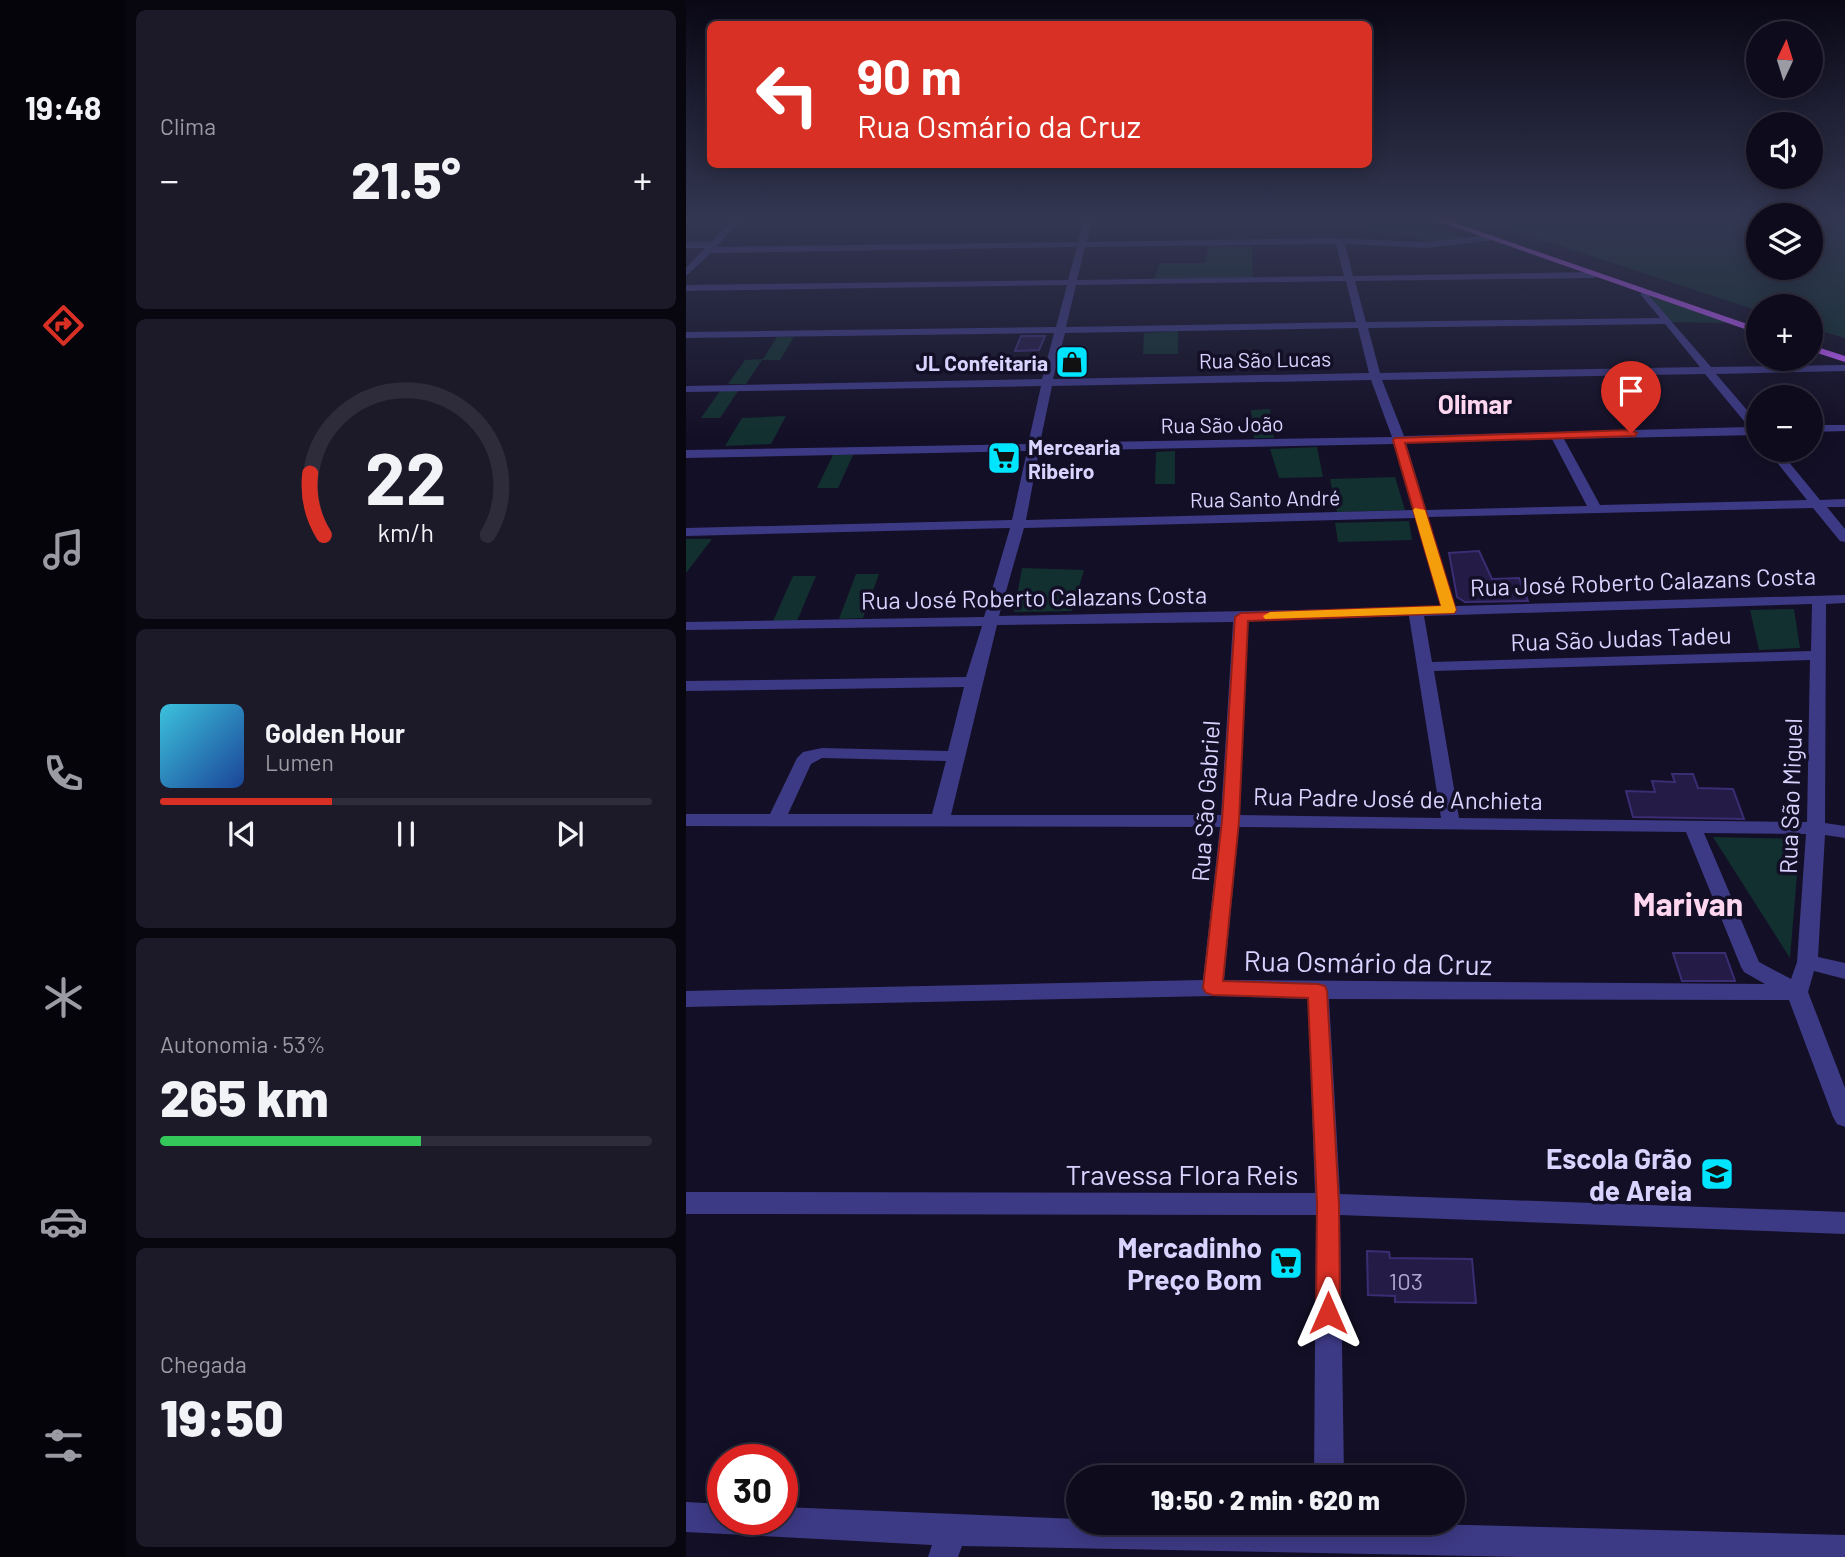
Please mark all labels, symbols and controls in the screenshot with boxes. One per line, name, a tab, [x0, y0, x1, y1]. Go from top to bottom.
north arrow	[1746, 21, 1824, 98]
map controls	[1746, 21, 1823, 462]
text: 90 m	[857, 46, 962, 105]
icon: left	[742, 49, 833, 140]
text: 19:48	[25, 88, 101, 126]
text: Rua Osmário da Cruz	[857, 106, 1141, 144]
text: Clima	[160, 112, 216, 140]
button: sound	[1746, 112, 1823, 189]
text: 21.5°	[351, 147, 461, 209]
text: −	[160, 156, 179, 202]
text: +	[633, 156, 652, 202]
button: layers	[1746, 203, 1823, 280]
button: +	[1746, 294, 1823, 371]
icon: directions	[39, 301, 88, 350]
shop icon: JL Confeitaria	[1053, 343, 1091, 381]
street label: Rua São Lucas	[1199, 345, 1331, 373]
place label: JL Confeitaria	[916, 350, 1048, 375]
pin	[1601, 361, 1661, 433]
icon: arrive	[1612, 372, 1650, 410]
button: −	[1746, 385, 1823, 462]
district label: Olimar	[1438, 388, 1512, 419]
street label: Rua São João	[1160, 410, 1284, 438]
text: 22	[365, 433, 447, 521]
place label: Mercearia Ribeiro	[1028, 434, 1120, 483]
supermarket icon: Mercearia Ribeiro	[985, 439, 1023, 477]
street label: Rua Santo André	[1190, 484, 1340, 512]
text: km/h	[378, 517, 434, 547]
icon: music	[39, 525, 88, 574]
street label: Rua José Roberto Calazans Costa	[1469, 560, 1817, 602]
street label: Rua José Roberto Calazans Costa	[861, 579, 1207, 615]
street label: Rua São Judas Tadeu	[1510, 620, 1732, 656]
text: Golden Hour	[265, 717, 405, 748]
street label: Rua São Miguel	[1773, 718, 1807, 874]
street label: Rua São Gabriel	[1185, 719, 1225, 883]
text: Lumen	[265, 748, 334, 776]
icon: phone	[39, 749, 88, 798]
street label: Rua Padre José de Anchieta	[1253, 781, 1543, 815]
icon: previous	[223, 815, 261, 853]
icon: pause	[387, 815, 425, 853]
icon: next	[551, 815, 589, 853]
district label: Marivan	[1633, 884, 1743, 922]
street label: Rua Osmário da Cruz	[1244, 943, 1492, 981]
icon: climate	[39, 973, 88, 1022]
text: Autonomia · 53%	[160, 1030, 325, 1058]
text: 265 km	[160, 1065, 329, 1127]
place label: Escola Grão de Areia	[1546, 1141, 1692, 1207]
school or university icon: Escola Grão de Areia	[1698, 1155, 1736, 1193]
street label: Travessa Flora Reis	[1066, 1157, 1298, 1191]
icon: car	[39, 1197, 88, 1246]
place label: Mercadinho Preço Bom	[1117, 1230, 1262, 1296]
supermarket icon: Mercadinho Preço Bom	[1267, 1244, 1305, 1282]
house number: 103	[1389, 1266, 1423, 1295]
position arrow	[1291, 1276, 1365, 1350]
text: Chegada	[160, 1350, 247, 1378]
text: 19:50	[160, 1385, 284, 1447]
icon: filters	[39, 1421, 88, 1470]
speed limit sign: 30	[707, 1444, 798, 1535]
text: 19:50 · 2 min · 620 m	[1151, 1484, 1380, 1515]

